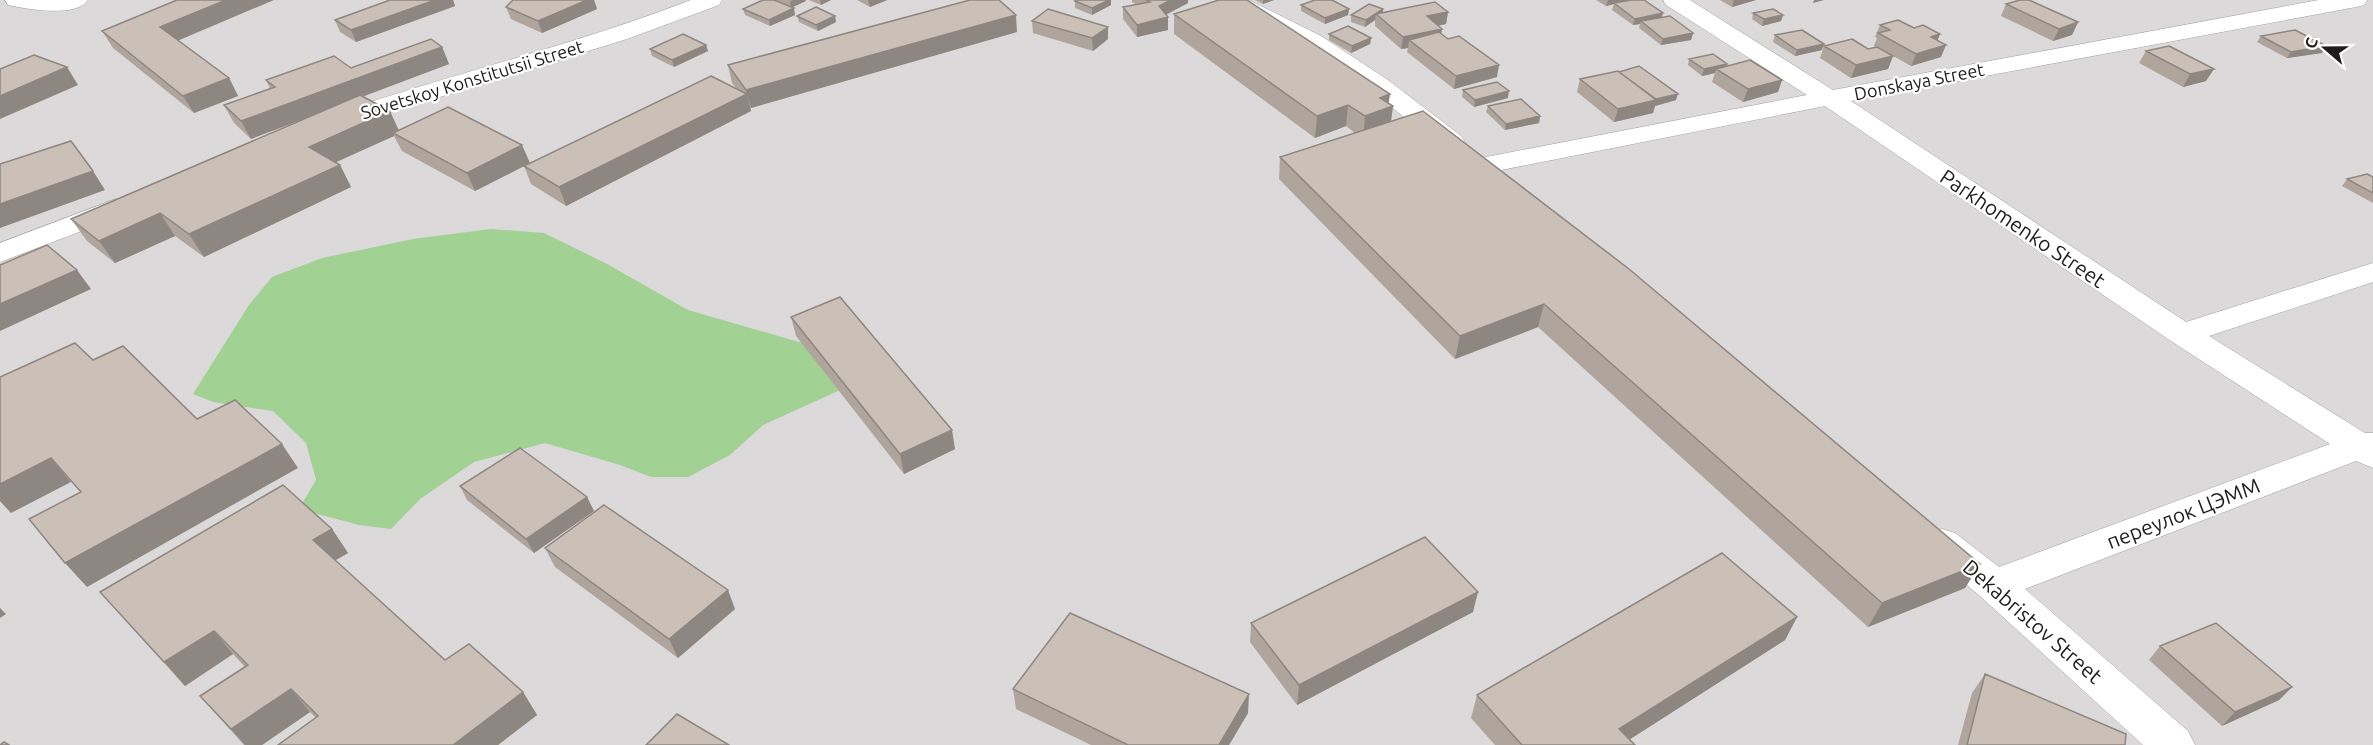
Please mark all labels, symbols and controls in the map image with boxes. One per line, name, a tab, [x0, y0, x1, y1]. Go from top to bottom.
north arrow	[2295, 18, 2355, 78]
text: С	[2301, 35, 2321, 51]
street label: Sovetskoy Konstitutsii Street	[358, 36, 586, 122]
street label: Donskaya Street	[1852, 59, 1986, 103]
street label: Parkhomenko Street	[1936, 164, 2110, 292]
street label: переулок ЦЭММ	[2103, 473, 2263, 553]
street label: Dekabristov Street	[1959, 554, 2107, 688]

